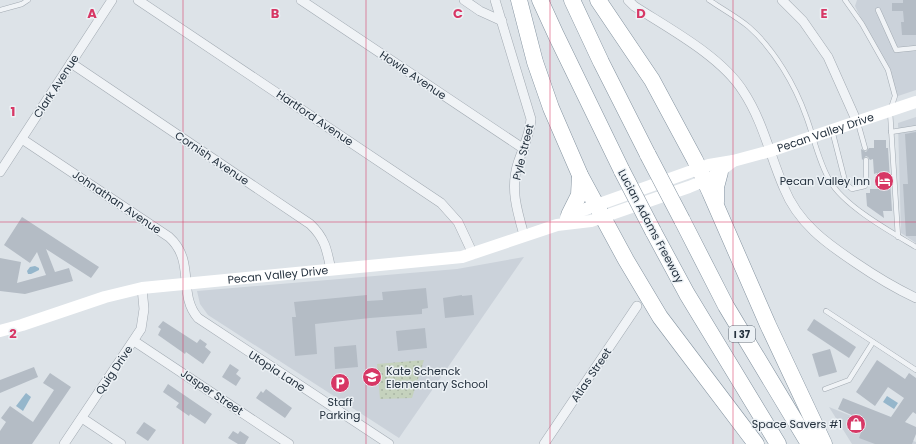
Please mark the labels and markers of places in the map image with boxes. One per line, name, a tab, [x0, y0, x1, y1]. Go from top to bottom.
hotel icon: Pecan Valley Inn	[873, 170, 895, 192]
place label: Pecan Valley Inn	[780, 173, 870, 189]
place label: Kate Schenck Elementary School	[386, 363, 488, 392]
school or university icon: Kate Schenck Elementary School	[361, 366, 383, 388]
parking icon: Staff Parking	[329, 372, 351, 394]
place label: Staff Parking	[320, 394, 360, 423]
shop icon: Space Savers #1	[845, 413, 867, 435]
place label: Space Savers #1	[752, 416, 842, 432]

